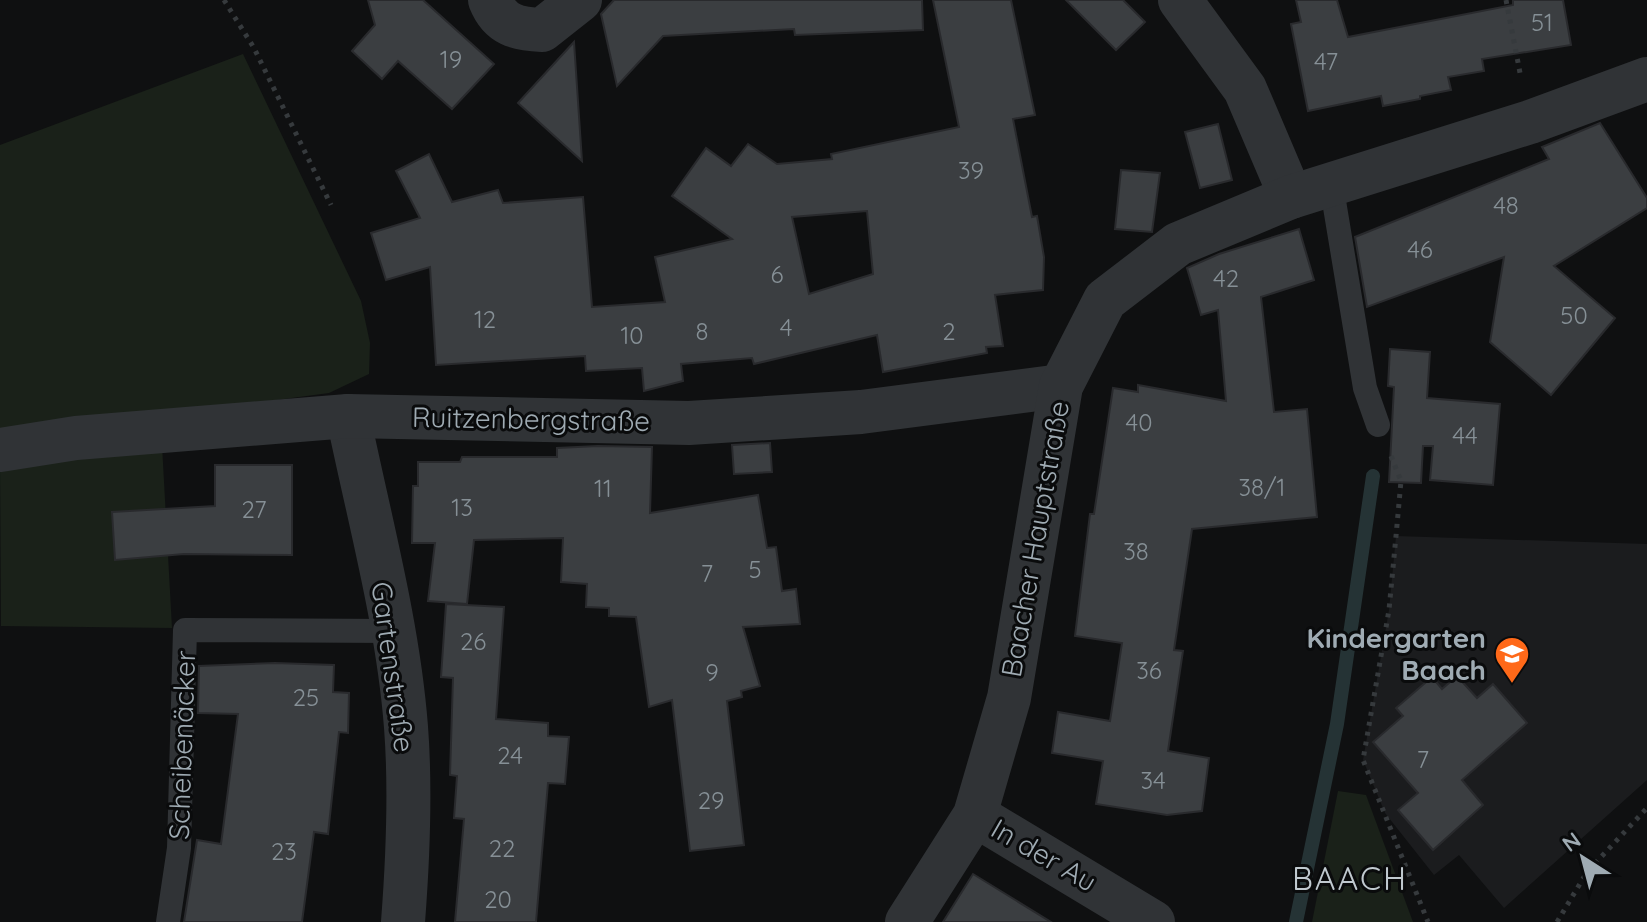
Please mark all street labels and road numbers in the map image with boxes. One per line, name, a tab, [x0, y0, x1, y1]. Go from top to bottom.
street label: Baacher Hauptstraße	[993, 398, 1076, 680]
street label: Ruitzenbergstraße	[412, 399, 650, 438]
street label: Gartenstraße	[364, 579, 423, 754]
street label: Scheibenäcker	[161, 650, 202, 840]
street label: In der Au	[985, 810, 1103, 899]

